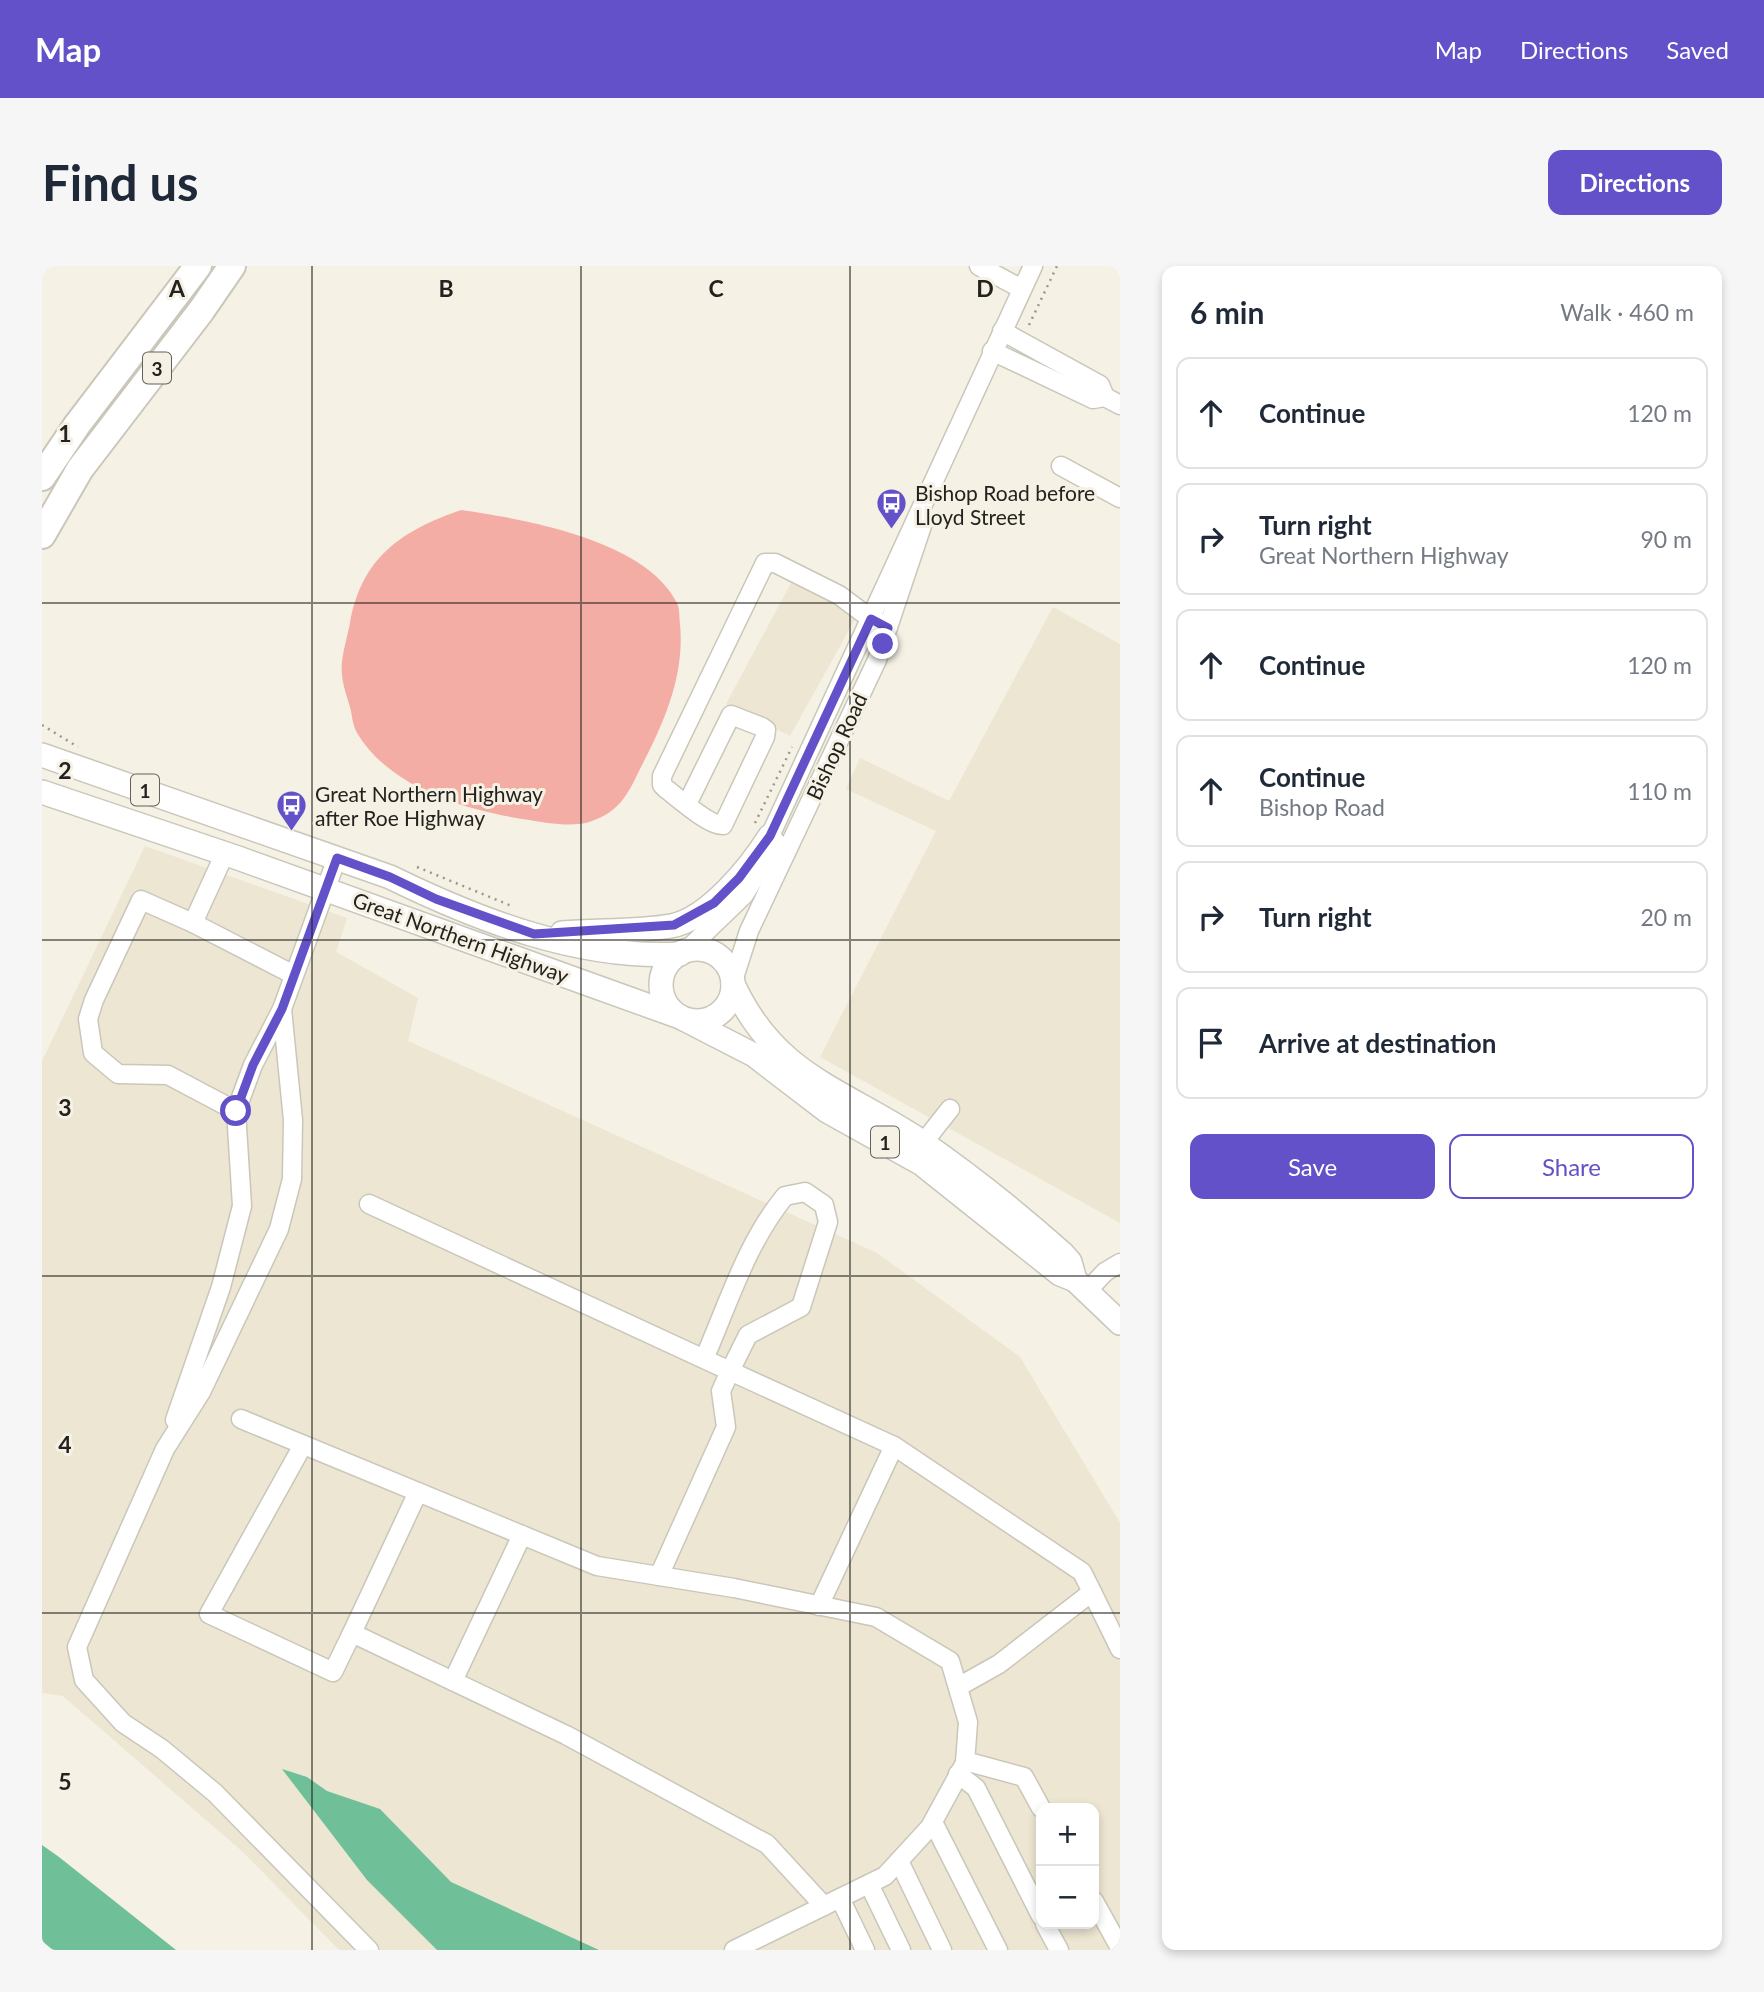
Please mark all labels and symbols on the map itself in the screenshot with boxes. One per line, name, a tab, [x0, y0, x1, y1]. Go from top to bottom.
text: A	[168, 274, 186, 302]
text: B	[438, 274, 454, 302]
text: C	[708, 274, 724, 302]
text: D	[976, 274, 994, 302]
road number: 3	[143, 352, 171, 384]
text: 1	[58, 419, 72, 447]
place label: Bishop Road before Lloyd Street	[915, 480, 1095, 529]
bus stop icon: Bishop Road before Lloyd Street	[875, 487, 909, 531]
route end	[867, 628, 898, 659]
street label: Bishop Road	[800, 689, 872, 803]
text: 2	[58, 756, 72, 784]
road number: 1	[131, 775, 159, 806]
place label: Great Northern Highway after Roe Highway	[315, 781, 543, 830]
bus stop icon: Great Northern Highway after Roe Highway	[275, 788, 309, 832]
street label: Great Northern Highway	[350, 886, 573, 988]
text: 3	[58, 1093, 72, 1121]
route start	[220, 1095, 251, 1126]
road number: 1	[871, 1126, 899, 1157]
text: 4	[58, 1430, 72, 1458]
text: 5	[58, 1767, 72, 1795]

